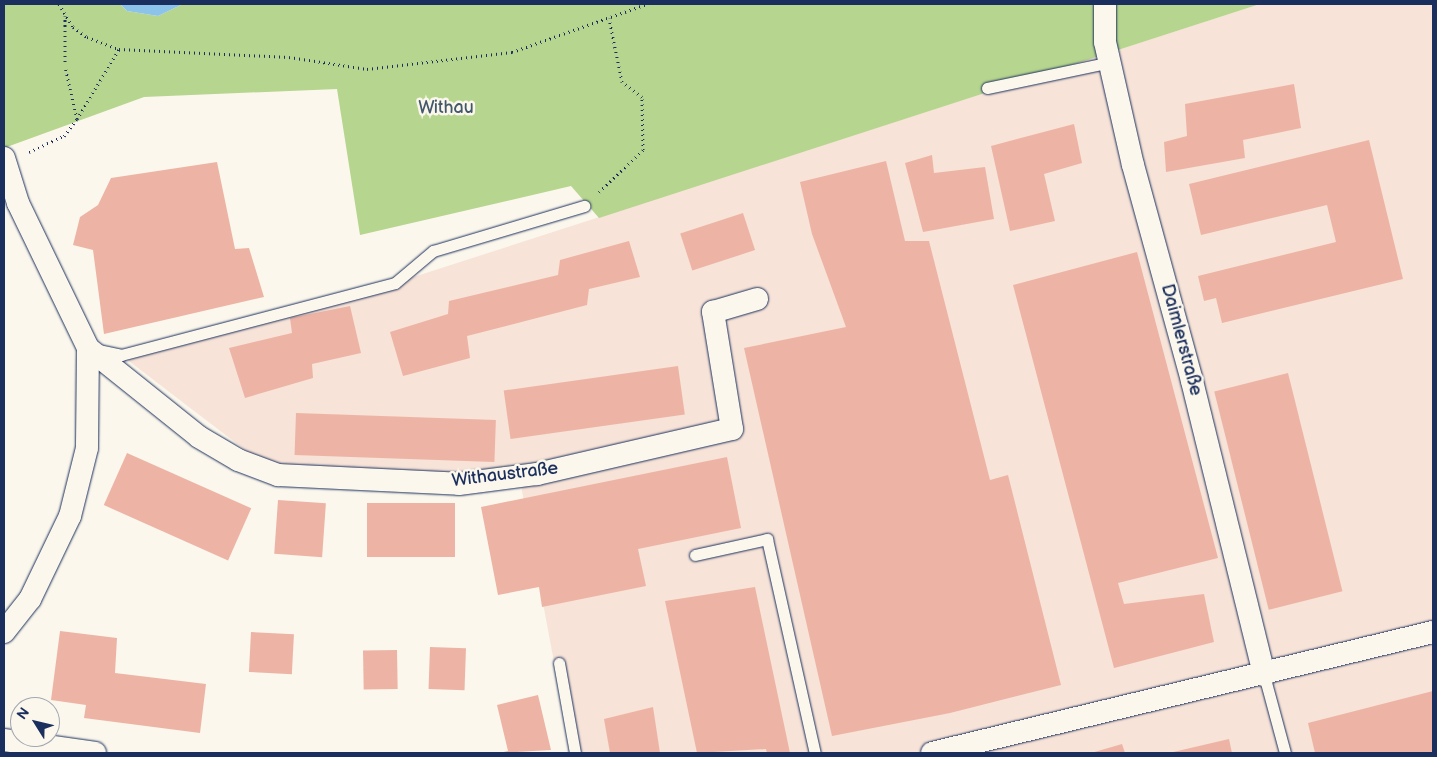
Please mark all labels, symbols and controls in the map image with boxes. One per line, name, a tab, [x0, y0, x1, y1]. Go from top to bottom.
park label: Withau	[418, 97, 474, 119]
street label: Daimlerstraße	[1156, 282, 1206, 398]
street label: Withaustraße	[451, 458, 559, 492]
north arrow	[10, 697, 60, 747]
text: N	[13, 704, 33, 723]

